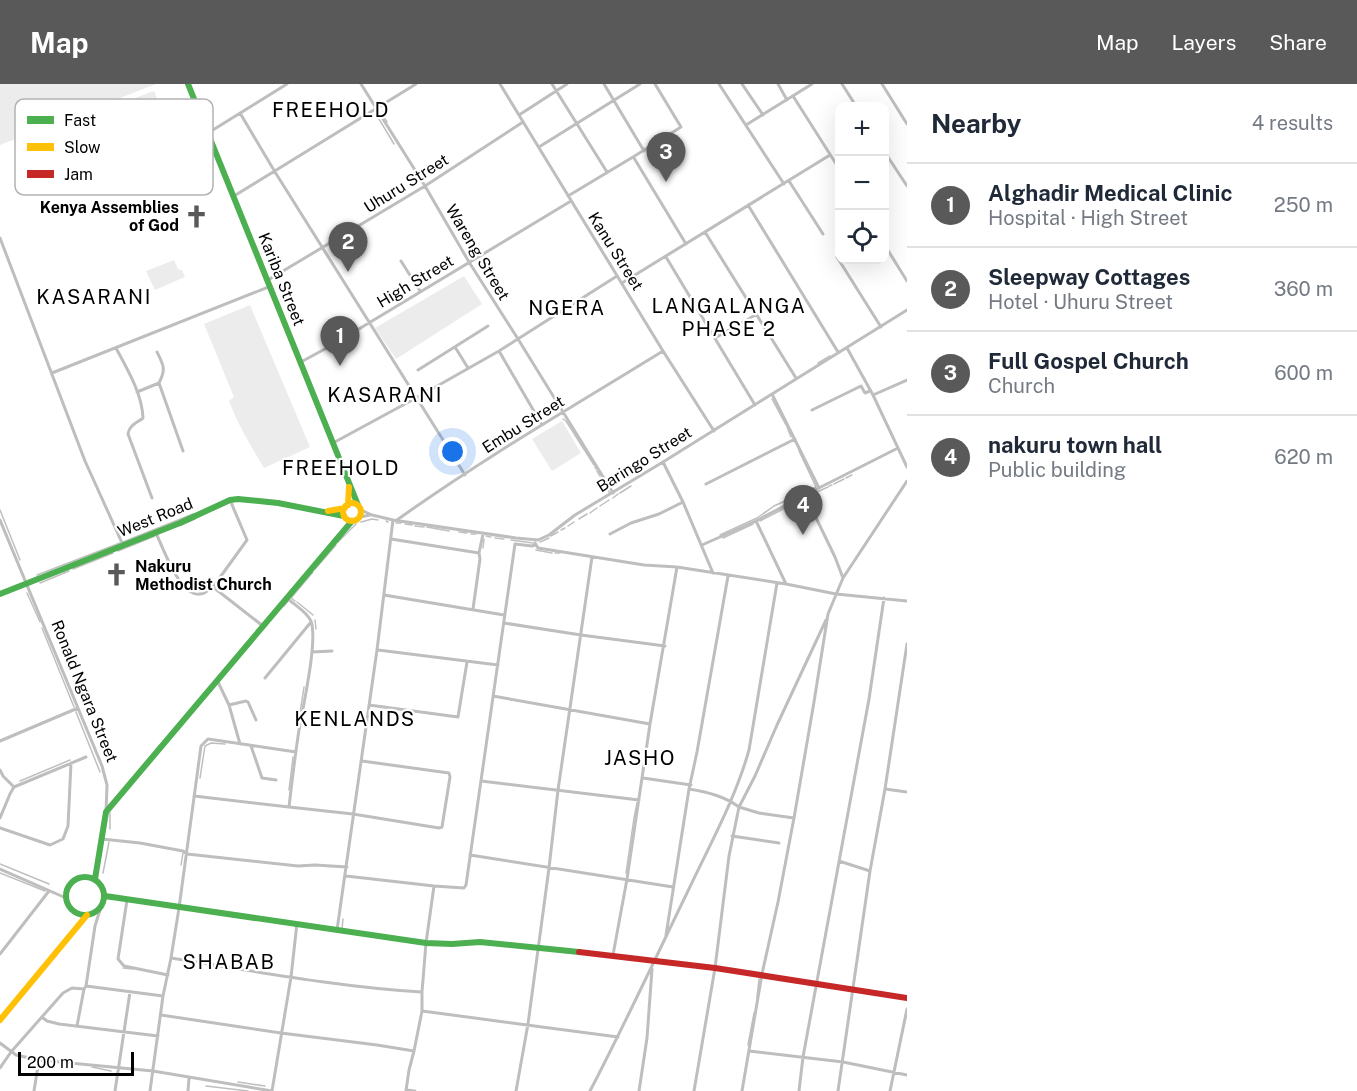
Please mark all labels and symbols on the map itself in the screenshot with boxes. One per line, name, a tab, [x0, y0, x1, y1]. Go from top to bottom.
district label: FREEHOLD	[272, 98, 390, 122]
legend	[15, 99, 213, 195]
text: Fast	[64, 111, 96, 130]
pin: 3	[646, 132, 686, 182]
text: Slow	[64, 138, 101, 157]
street label: Uhuru Street	[361, 150, 452, 217]
text: Jam	[64, 165, 93, 184]
place label: Kenya Assemblies of God	[40, 198, 179, 235]
street label: Wareng Street	[442, 201, 514, 304]
church icon: Kenya Assemblies of God	[184, 203, 210, 229]
street label: Kanu Street	[584, 209, 647, 294]
pin: 2	[328, 222, 368, 272]
street label: Kariba Street	[254, 230, 309, 329]
street label: High Street	[374, 251, 457, 312]
district label: KASARANI	[36, 285, 152, 309]
district label: LANGALANGA PHASE 2	[651, 294, 807, 341]
district label: NGERA	[528, 296, 606, 320]
pin: 1	[320, 316, 360, 366]
district label: KASARANI	[327, 383, 443, 407]
street label: Embu Street	[479, 392, 568, 457]
street label: Baringo Street	[593, 423, 695, 496]
your location	[438, 437, 467, 466]
district label: FREEHOLD	[282, 456, 400, 480]
pin: 4	[784, 486, 822, 535]
street label: West Road	[115, 494, 196, 541]
place label: Nakuru Methodist Church	[135, 557, 272, 594]
church icon: Nakuru Methodist Church	[104, 562, 130, 588]
street label: Ronald Ngara Street	[47, 617, 122, 765]
district label: KENLANDS	[294, 707, 416, 731]
district label: JASHO	[604, 746, 676, 770]
district label: SHABAB	[183, 950, 275, 974]
scale bar	[18, 1049, 134, 1076]

